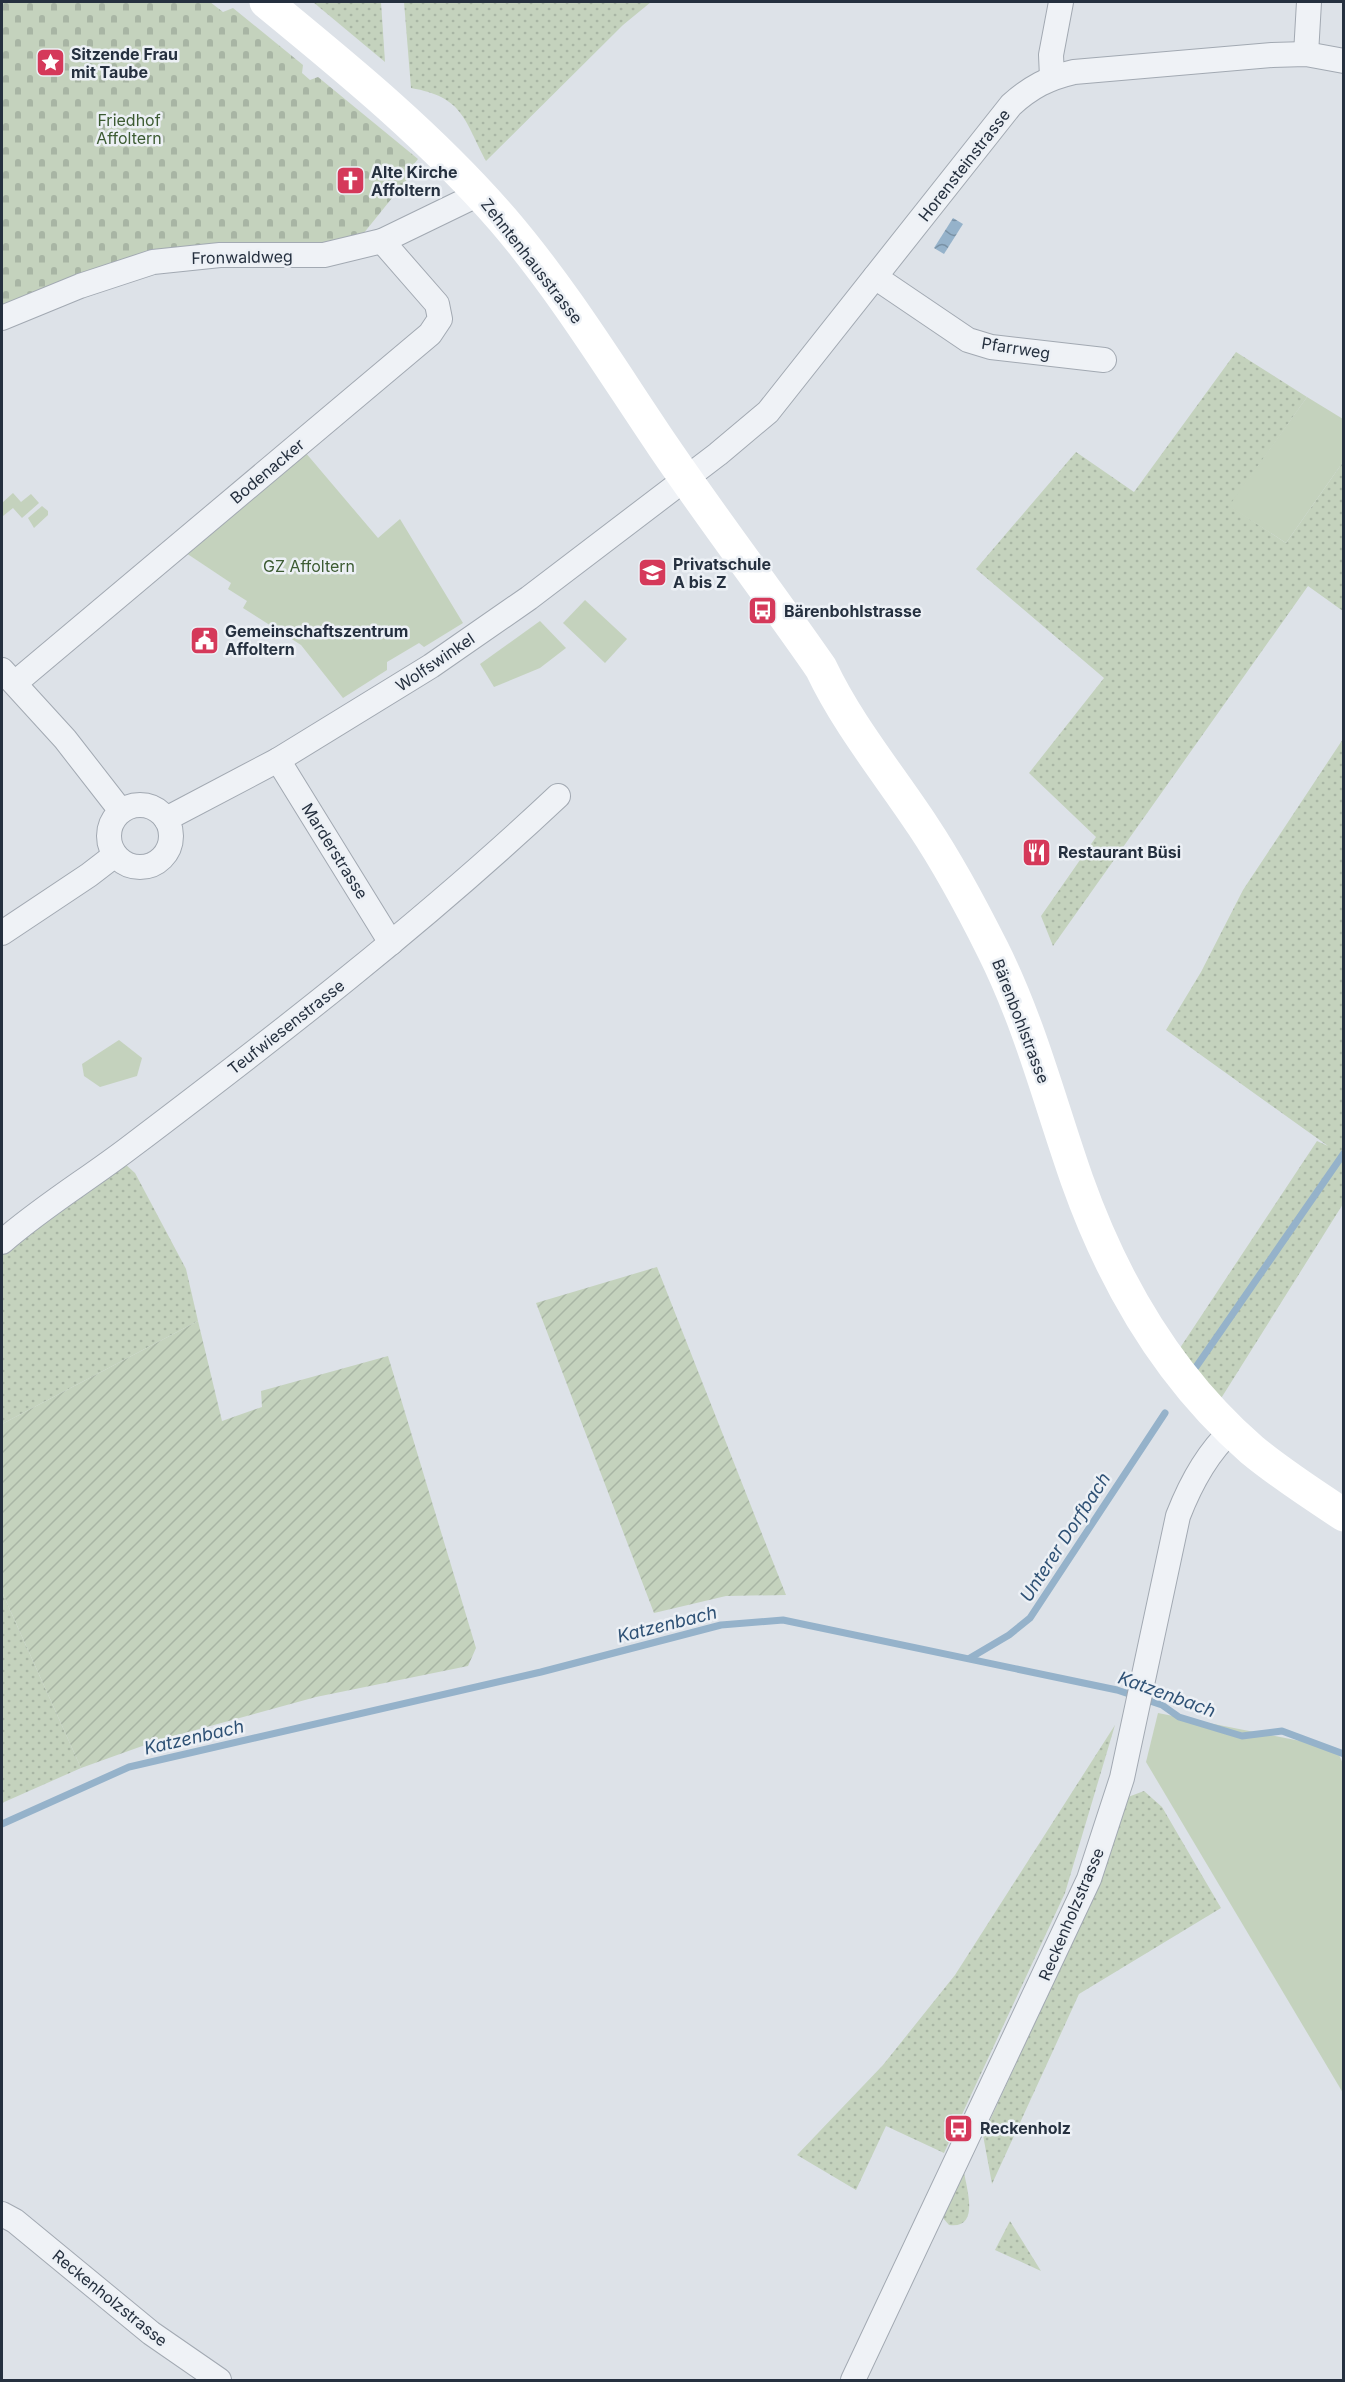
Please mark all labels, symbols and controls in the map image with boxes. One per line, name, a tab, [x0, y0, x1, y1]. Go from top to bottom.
place label: Sitzende Frau mit Taube	[71, 44, 178, 82]
place icon: Sitzende Frau mit Taube	[34, 47, 66, 79]
street label: Horensteinstrasse	[914, 105, 1014, 225]
park label: Friedhof Affoltern	[96, 110, 162, 148]
place label: Alte Kirche Affoltern	[371, 162, 458, 200]
church icon: Alte Kirche Affoltern	[334, 165, 366, 197]
street label: Zehntenhausstrasse	[477, 194, 587, 328]
street label: Fronwaldweg	[191, 246, 293, 268]
street label: Pfarrweg	[980, 333, 1052, 363]
street label: Bodenacker	[226, 434, 308, 508]
place label: Privatschule A bis Z	[673, 554, 771, 592]
park label: GZ Affoltern	[263, 556, 355, 576]
school or university icon: Privatschule A bis Z	[636, 557, 668, 589]
bus stop icon: Bärenbohlstrasse	[747, 595, 779, 627]
place label: Bärenbohlstrasse	[784, 601, 922, 621]
place label: Gemeinschaftszentrum Affoltern	[225, 621, 408, 659]
public building icon: Gemeinschaftszentrum Affoltern	[188, 624, 220, 656]
street label: Wolfswinkel	[392, 628, 478, 696]
street label: Marderstrasse	[298, 799, 372, 903]
restaurant icon: Restaurant Büsi	[1021, 836, 1053, 868]
place label: Restaurant Büsi	[1058, 842, 1181, 862]
street label: Bärenbohlstrasse	[988, 956, 1054, 1086]
street label: Teufwiesenstrasse	[224, 975, 348, 1079]
water label: Unterer Dorfbach	[1016, 1469, 1114, 1605]
water label: Katzenbach	[615, 1601, 719, 1647]
water label: Katzenbach	[1115, 1667, 1219, 1721]
water label: Katzenbach	[142, 1715, 246, 1759]
street label: Reckenholzstrasse	[1034, 1845, 1108, 1983]
bus stop icon: Reckenholz	[943, 2112, 975, 2144]
place label: Reckenholz	[980, 2118, 1071, 2138]
street label: Reckenholzstrasse	[48, 2245, 172, 2351]

